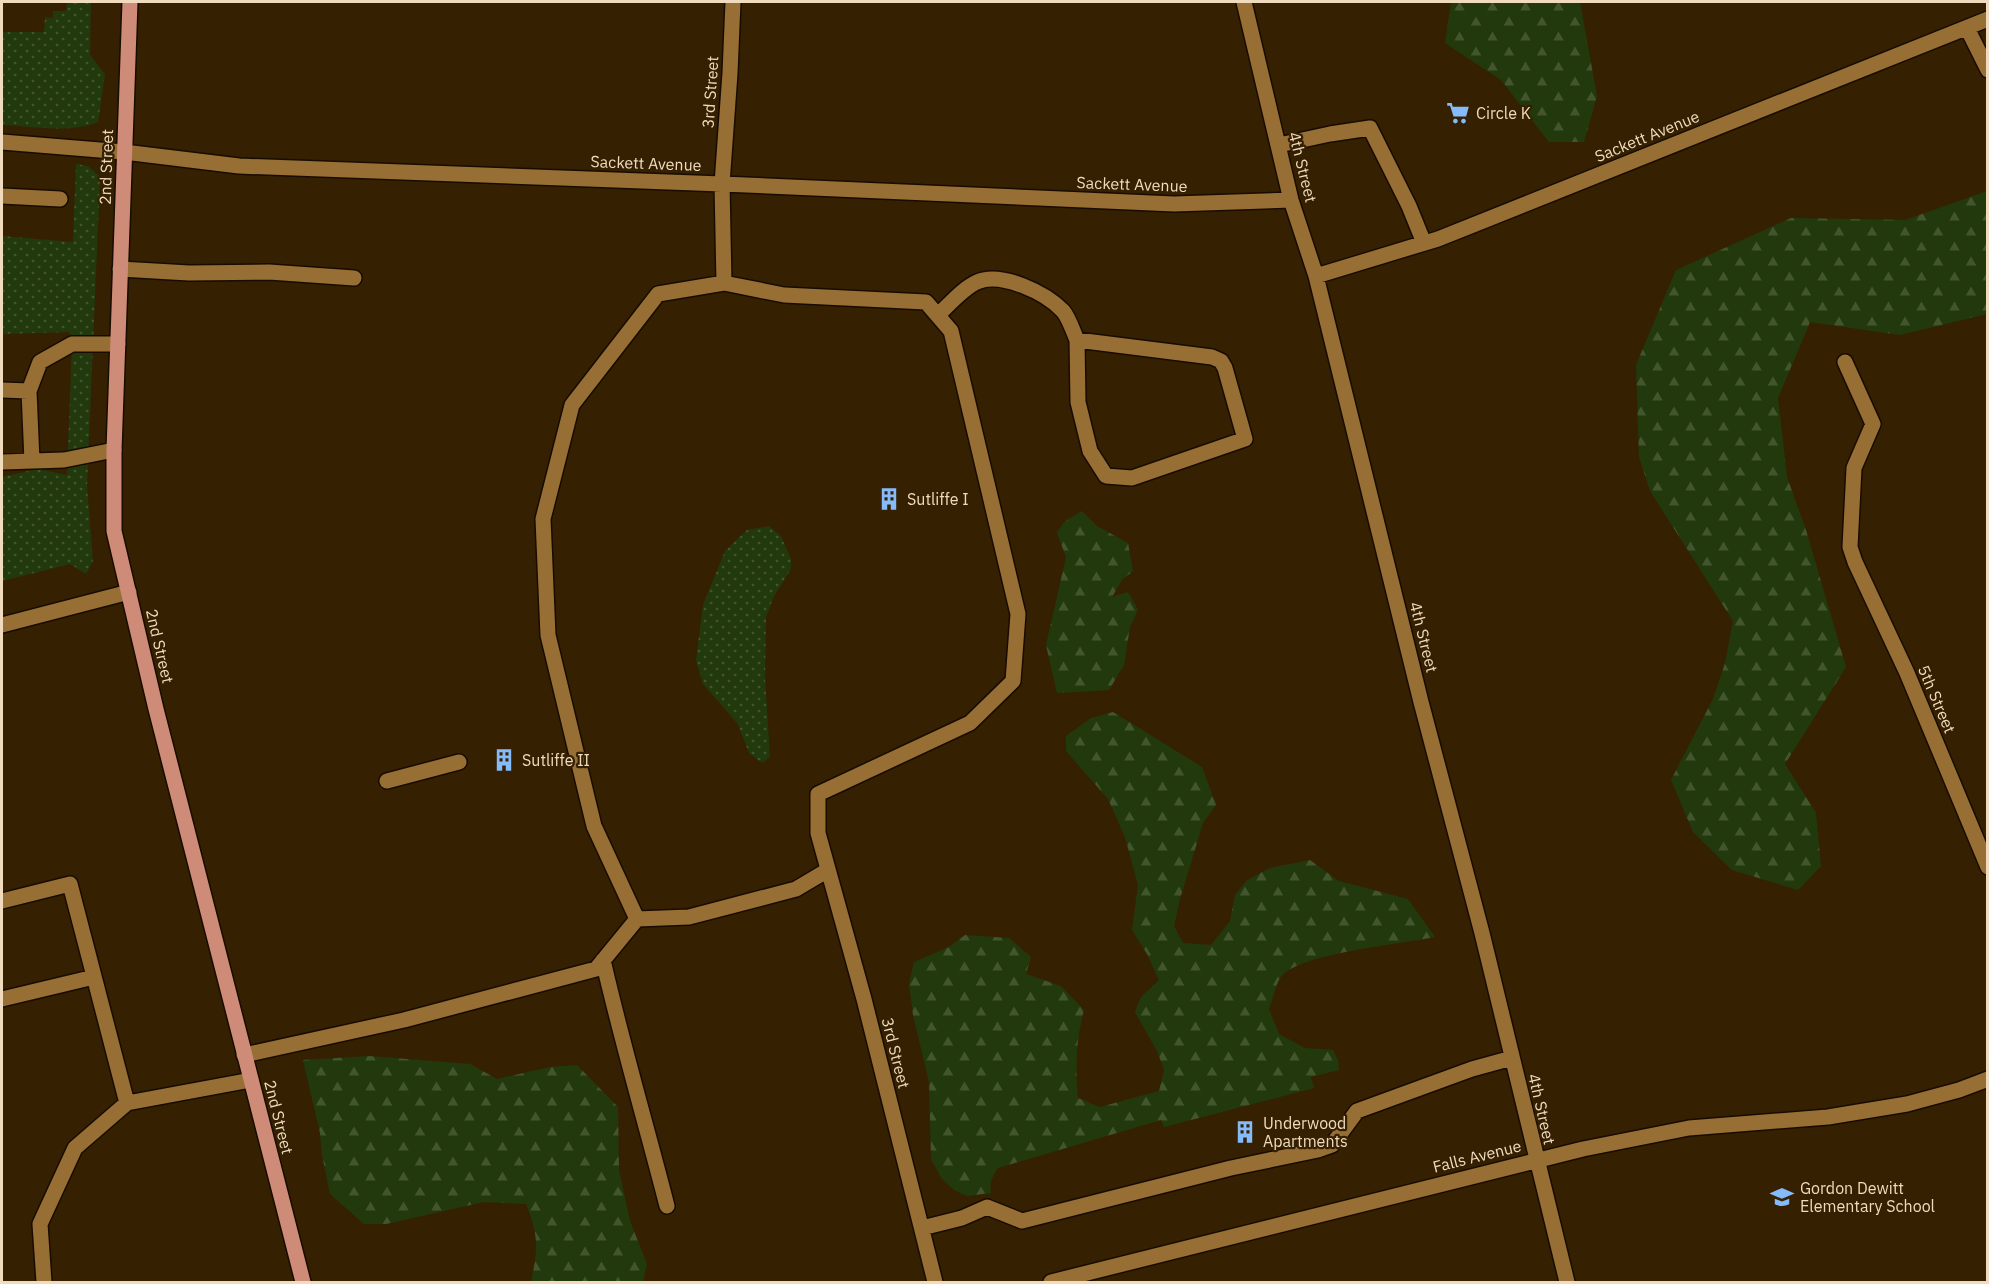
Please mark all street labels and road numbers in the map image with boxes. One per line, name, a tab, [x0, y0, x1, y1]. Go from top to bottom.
street label: 3rd Street	[698, 55, 722, 129]
street label: Sackett Avenue	[1592, 106, 1702, 166]
street label: 2nd Street	[95, 129, 117, 205]
street label: 4th Street	[1285, 130, 1321, 204]
street label: Sackett Avenue	[590, 151, 702, 175]
street label: Sackett Avenue	[1076, 172, 1188, 196]
street label: 4th Street	[1406, 600, 1442, 674]
street label: 2nd Street	[142, 607, 178, 685]
street label: 5th Street	[1914, 662, 1960, 736]
street label: 3rd Street	[878, 1015, 914, 1091]
street label: 4th Street	[1524, 1072, 1560, 1146]
street label: 2nd Street	[260, 1078, 298, 1156]
street label: Falls Avenue	[1431, 1135, 1524, 1177]

